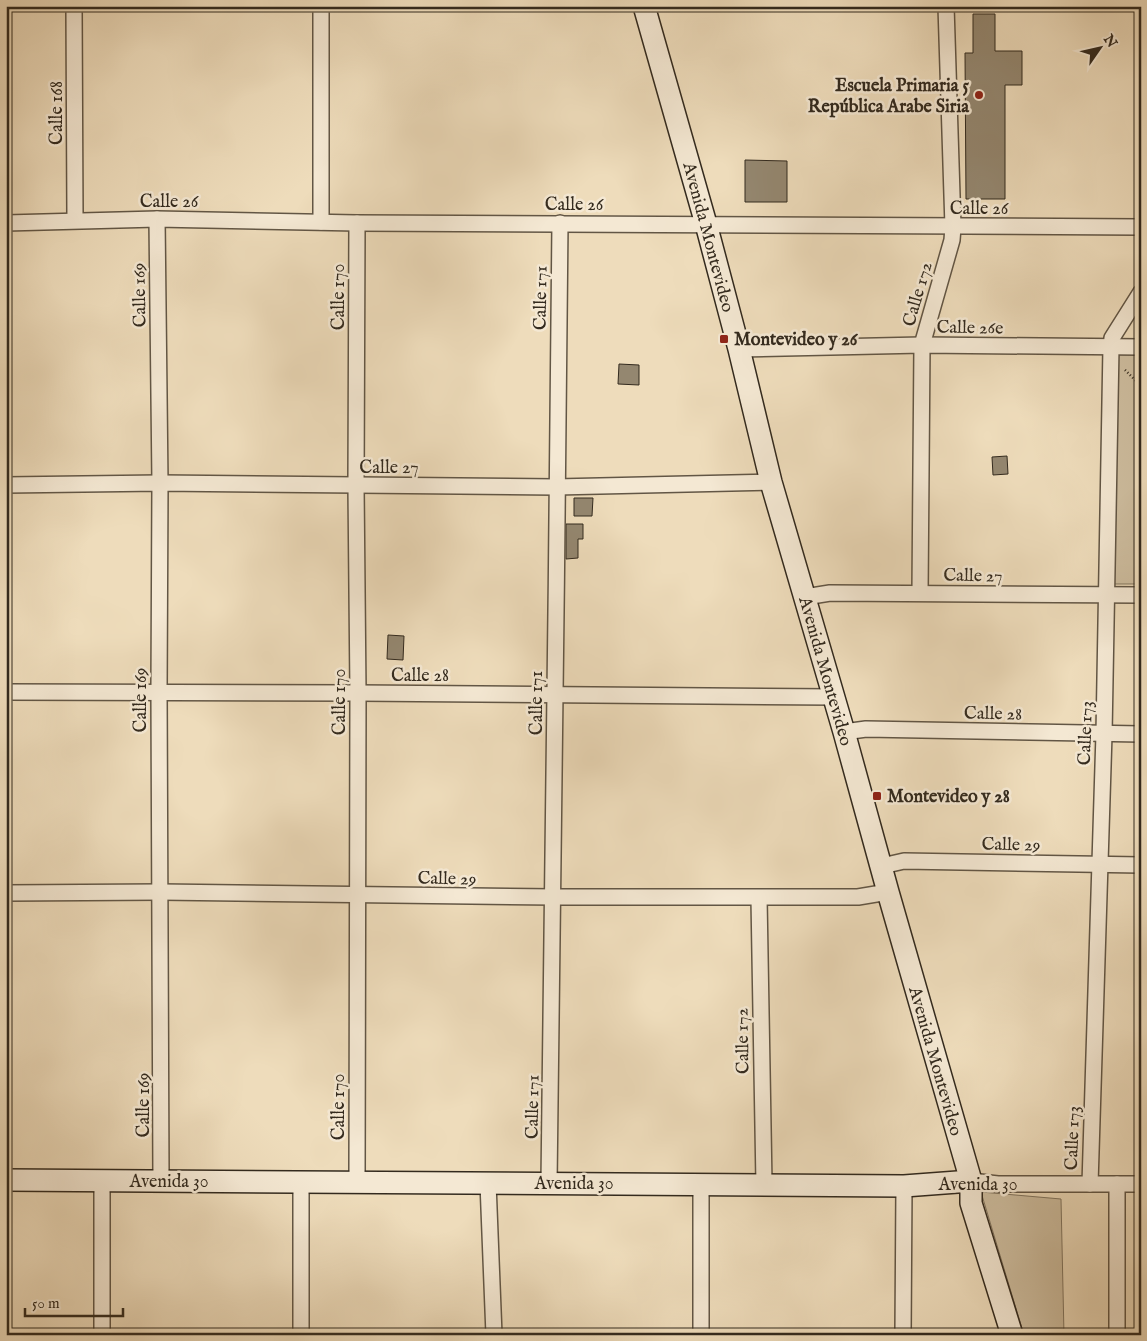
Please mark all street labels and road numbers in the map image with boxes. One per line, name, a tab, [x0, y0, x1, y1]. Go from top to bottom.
street label: Calle 168	[46, 81, 69, 145]
street label: Avenida Montevideo	[676, 159, 739, 315]
street label: Calle 26	[140, 191, 199, 214]
street label: Calle 26	[545, 194, 604, 217]
street label: Calle 26	[950, 198, 1009, 221]
street label: Calle 172	[898, 259, 939, 329]
street label: Calle 169	[128, 262, 153, 328]
street label: Calle 170	[328, 264, 351, 330]
street label: Calle 171	[529, 266, 554, 330]
street label: Calle 26e	[936, 316, 1004, 341]
street label: Calle 27	[359, 457, 419, 480]
street label: Calle 27	[943, 564, 1003, 589]
street label: Avenida Montevideo	[792, 593, 857, 749]
street label: Calle 28	[391, 665, 449, 688]
street label: Calle 169	[130, 668, 153, 732]
street label: Calle 170	[329, 669, 352, 735]
street label: Calle 171	[526, 671, 549, 735]
street label: Calle 173	[1074, 700, 1099, 766]
street label: Calle 28	[964, 702, 1022, 727]
street label: Calle 29	[981, 833, 1041, 858]
street label: Calle 29	[417, 867, 477, 892]
street label: Avenida Montevideo	[902, 983, 967, 1139]
street label: Calle 172	[731, 1008, 756, 1074]
street label: Calle 169	[133, 1073, 156, 1137]
street label: Calle 170	[328, 1074, 351, 1140]
street label: Calle 171	[521, 1075, 546, 1139]
street label: Calle 173	[1061, 1105, 1086, 1171]
street label: Avenida 30	[128, 1171, 209, 1194]
street label: Avenida 30	[533, 1173, 614, 1196]
street label: Avenida 30	[937, 1174, 1018, 1197]

